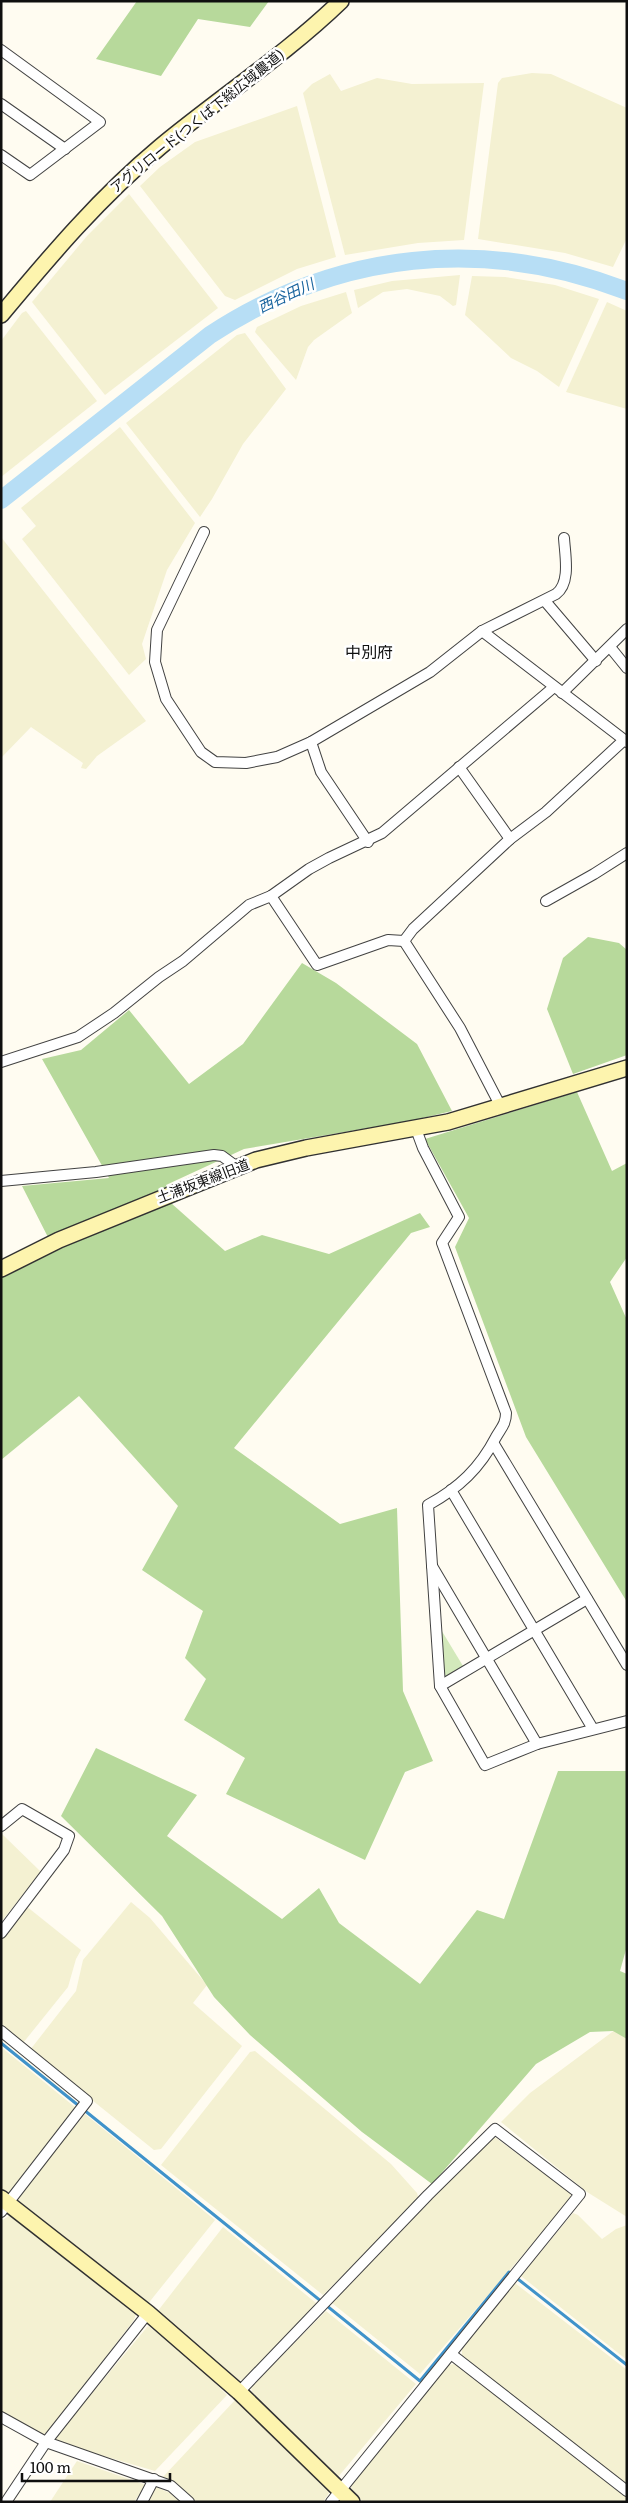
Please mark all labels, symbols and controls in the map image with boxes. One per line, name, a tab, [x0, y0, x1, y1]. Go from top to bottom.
street label: アグリロード(つくば下総広域農道)	[105, 44, 288, 197]
water label: 西谷田川	[253, 271, 319, 318]
district label: 中別府	[345, 639, 393, 663]
street label: 土浦坂東線旧道	[153, 1153, 252, 1207]
scale bar	[22, 2450, 170, 2482]
text: 100 m	[30, 2455, 71, 2478]

